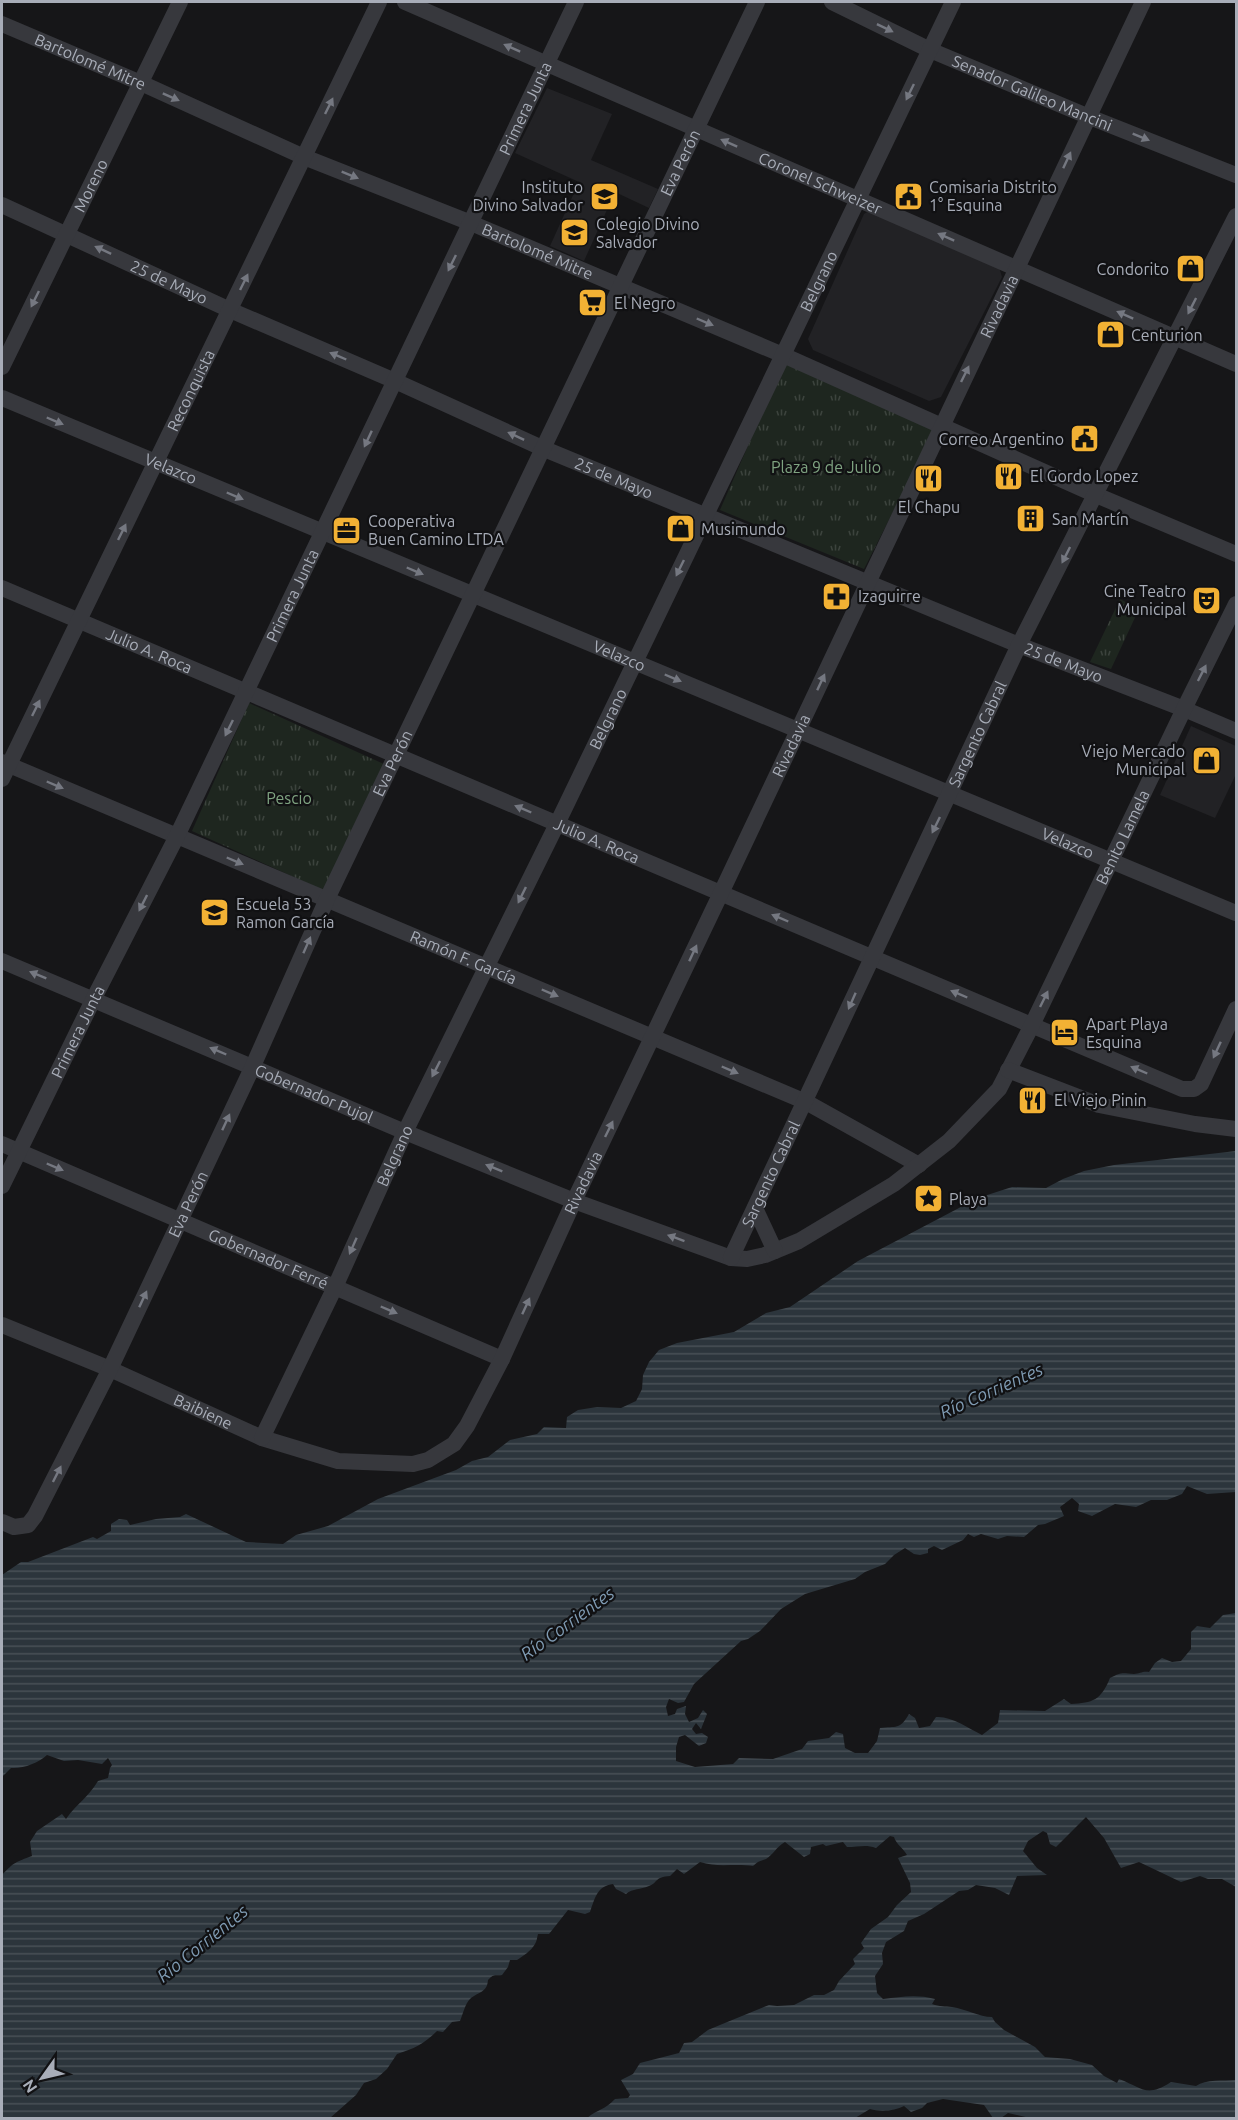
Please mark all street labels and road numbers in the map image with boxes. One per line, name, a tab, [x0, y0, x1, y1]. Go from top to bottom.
street label: Bartolomé Mitre	[32, 30, 149, 93]
street label: Senador Galileo Mancini	[950, 51, 1115, 134]
street label: Primera Junta	[495, 59, 555, 158]
street label: Eva Perón	[657, 127, 704, 199]
street label: Coronel Schweizer	[756, 148, 885, 218]
street label: Moreno	[70, 156, 111, 215]
street label: Bartolomé Mitre	[479, 220, 596, 283]
street label: Belgrano	[796, 248, 841, 314]
street label: 25 de Mayo	[128, 256, 211, 307]
street label: Rivadavia	[976, 272, 1021, 341]
street label: Reconquista	[163, 347, 218, 434]
street label: Velazco	[142, 450, 200, 487]
street label: 25 de Mayo	[572, 454, 656, 502]
street label: Primera Junta	[262, 546, 322, 645]
street label: Julio A. Roca	[104, 624, 195, 677]
street label: Velazco	[591, 637, 648, 675]
street label: 25 de Mayo	[1022, 639, 1105, 686]
street label: Sargento Cabral	[945, 678, 1010, 790]
street label: Belgrano	[585, 686, 630, 752]
street label: Rivadavia	[768, 711, 813, 780]
street label: Eva Perón	[369, 727, 416, 799]
street label: Benito Lamela	[1092, 787, 1153, 887]
street label: Julio A. Roca	[551, 814, 642, 867]
street label: Velazco	[1039, 824, 1097, 862]
street label: Ramón F. García	[408, 927, 519, 988]
street label: Primera Junta	[47, 982, 108, 1081]
street label: Gobernador Pujol	[252, 1060, 376, 1126]
street label: Sargento Cabral	[738, 1118, 803, 1230]
street label: Belgrano	[373, 1122, 416, 1189]
street label: Rivadavia	[560, 1148, 605, 1217]
street label: Eva Perón	[165, 1168, 211, 1240]
street label: Gobernador Ferré	[206, 1225, 331, 1292]
street label: Baibiene	[171, 1390, 235, 1432]

